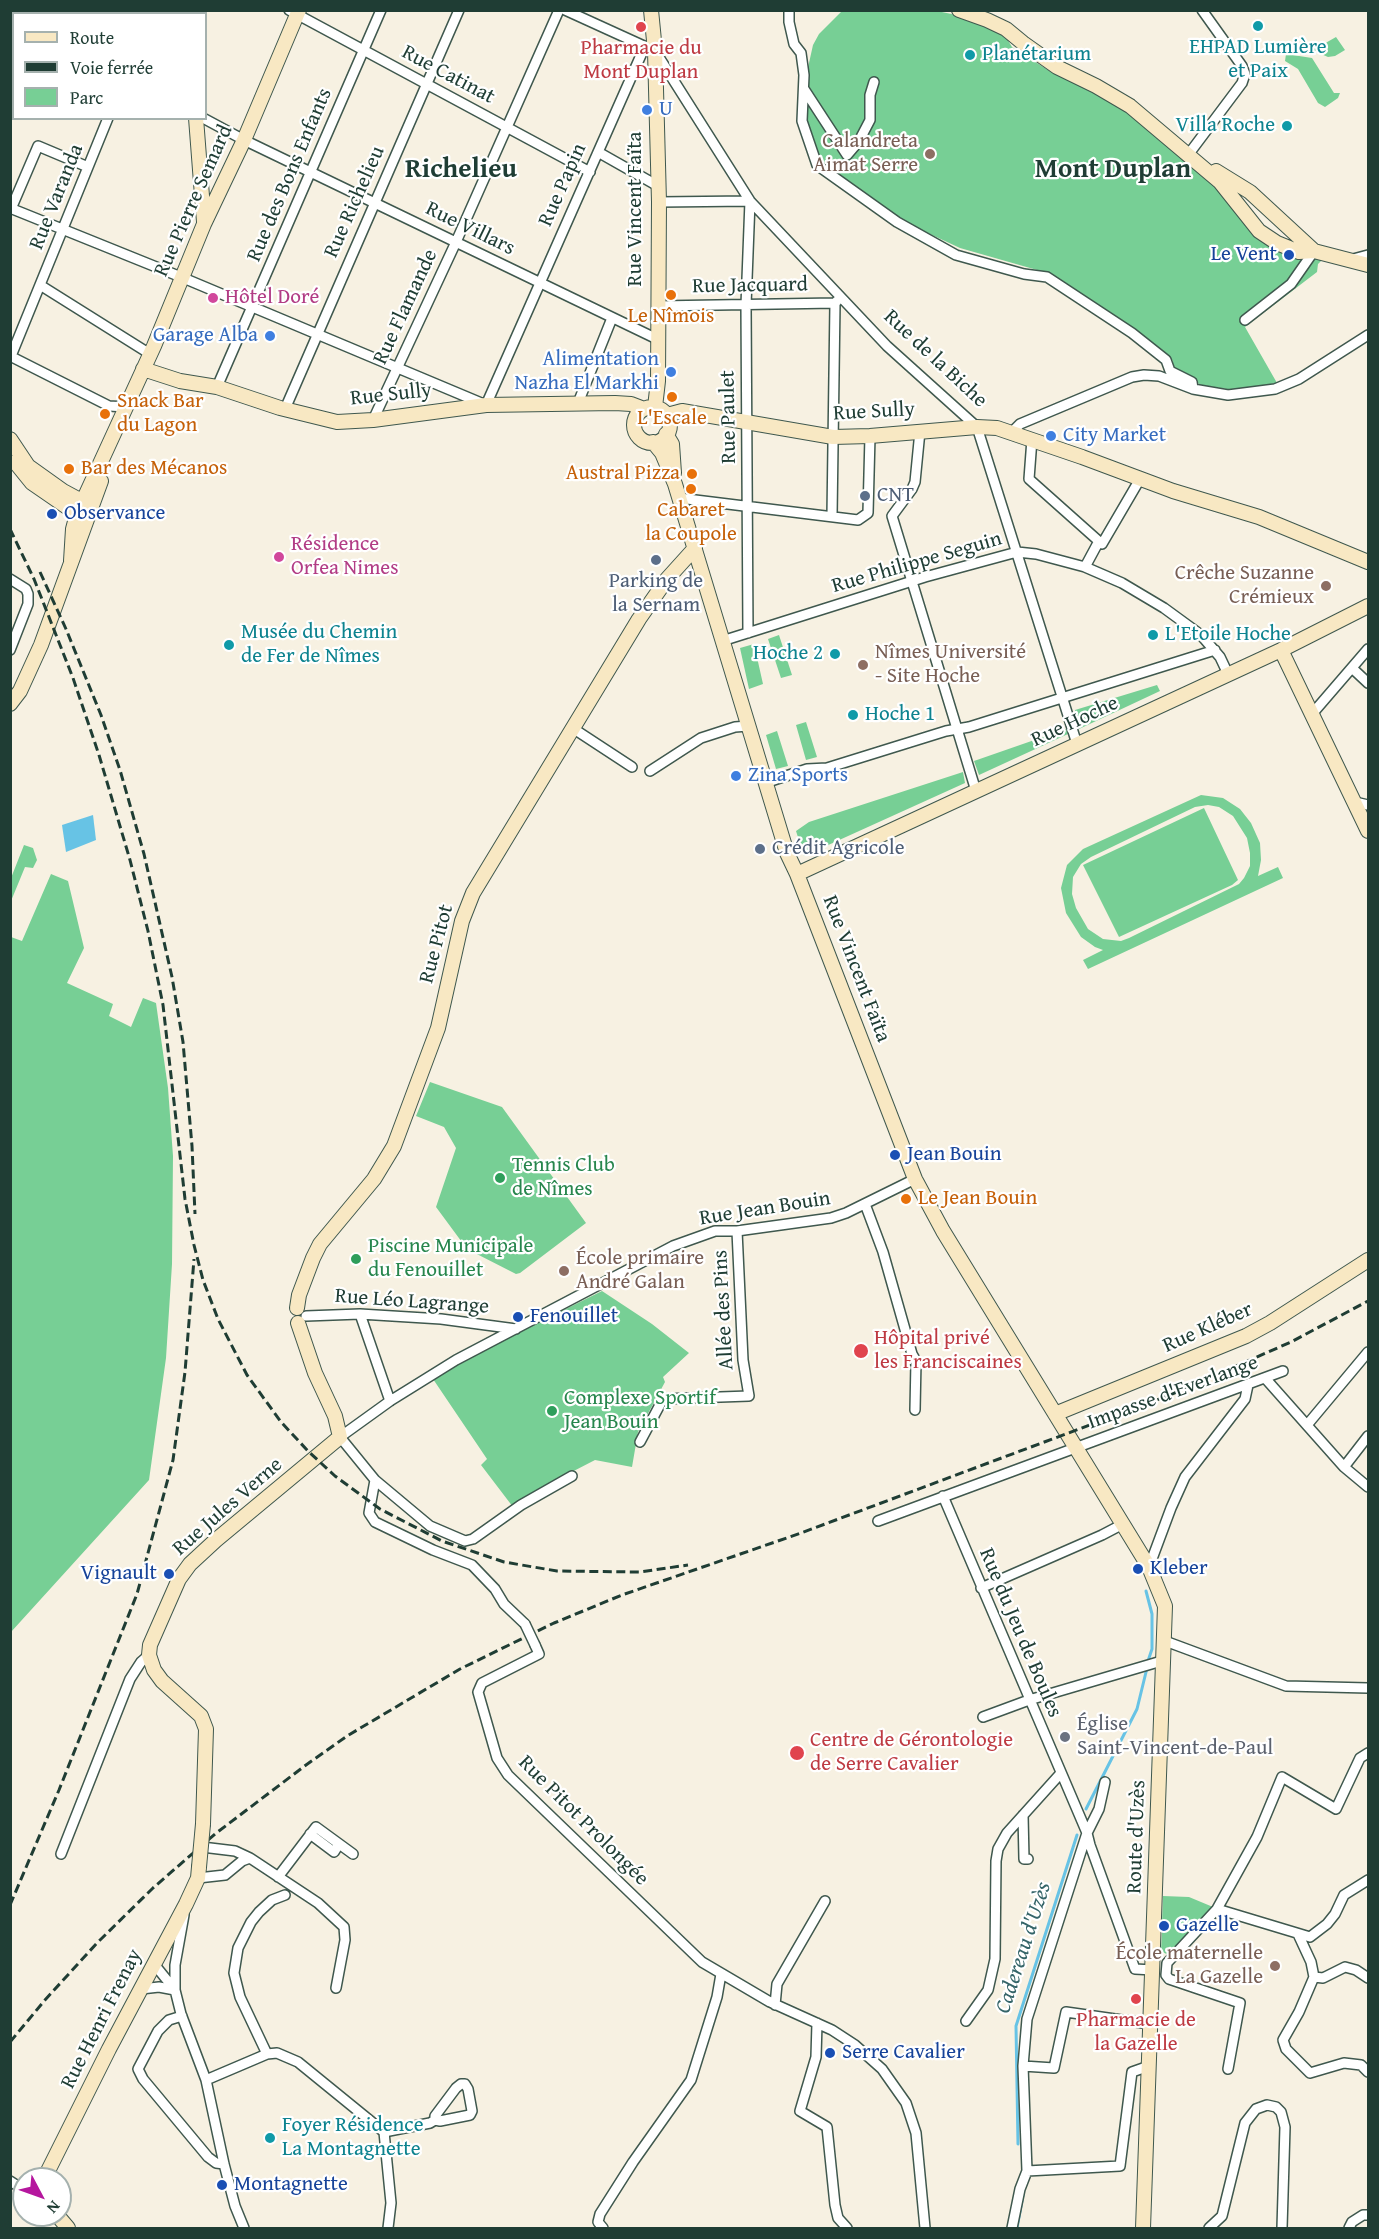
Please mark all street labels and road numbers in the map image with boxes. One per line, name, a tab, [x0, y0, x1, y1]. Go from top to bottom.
street label: Rue Catinat	[397, 40, 499, 110]
street label: Rue des Bons Enfants	[242, 84, 338, 266]
street label: Rue Pierre Semard	[149, 121, 239, 281]
street label: Rue Vincent Faïta	[623, 132, 649, 286]
street label: Rue Papin	[534, 140, 592, 230]
street label: Rue Varanda	[24, 141, 90, 253]
street label: Rue Richelieu	[319, 142, 391, 262]
street label: Rue Villars	[421, 197, 519, 261]
street label: Rue Flamande	[368, 246, 444, 368]
street label: Rue Jacquard	[692, 272, 808, 300]
street label: Rue de la Biche	[878, 305, 992, 413]
street label: Rue Paulet	[716, 370, 742, 464]
street label: Rue Sully	[349, 378, 433, 412]
street label: Rue Sully	[832, 397, 916, 427]
street label: Rue Philippe Seguin	[829, 527, 1005, 599]
street label: Rue Hoche	[1027, 691, 1123, 753]
street label: Rue Vincent Faïta	[816, 892, 896, 1046]
street label: Rue Pitot	[414, 902, 460, 986]
street label: Rue Jean Bouin	[698, 1186, 832, 1232]
street label: Allée des Pins	[708, 1249, 740, 1371]
street label: Rue Léo Lagrange	[334, 1284, 490, 1320]
street label: Rue Kléber	[1159, 1297, 1257, 1359]
street label: Impasse d'Everlange	[1084, 1350, 1262, 1436]
street label: Rue Jules Verne	[168, 1452, 288, 1562]
street label: Rue du Jeu de Boules	[973, 1545, 1067, 1721]
street label: Rue Pitot Prolongée	[513, 1751, 653, 1891]
street label: Route d'Uzès	[1122, 1780, 1152, 1894]
street label: Rue Henri Frenay	[56, 1945, 148, 2093]

